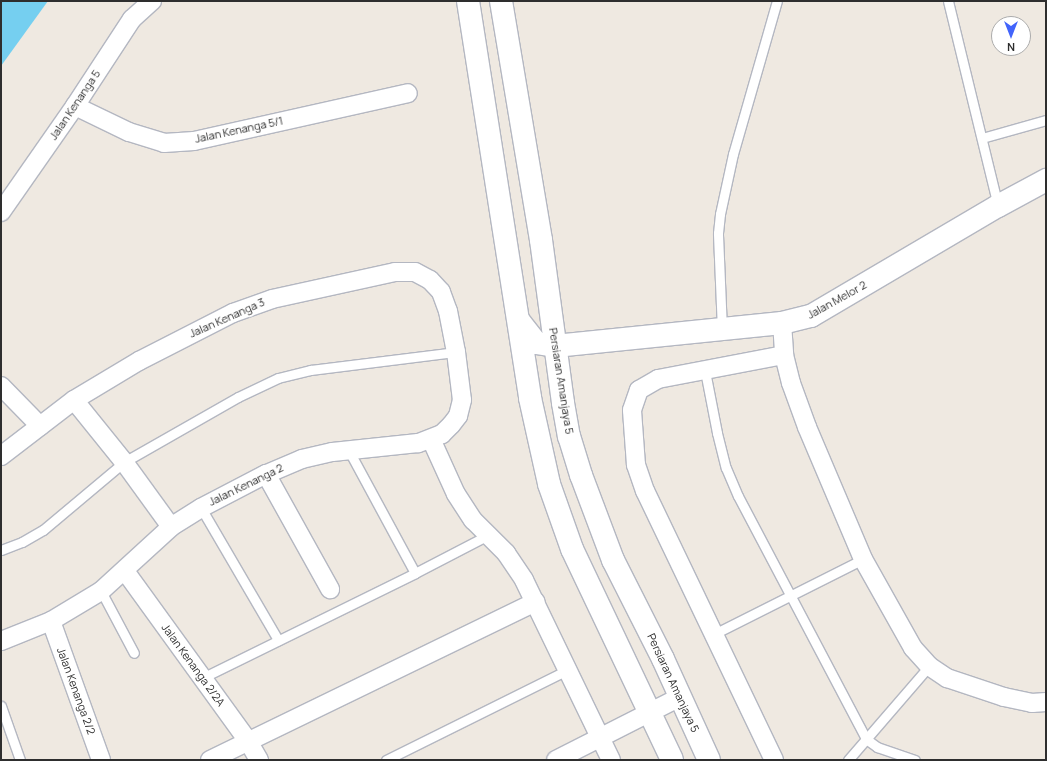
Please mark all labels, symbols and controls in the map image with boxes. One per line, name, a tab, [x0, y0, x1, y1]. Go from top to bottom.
north arrow	[991, 16, 1031, 56]
text: N	[1007, 40, 1015, 55]
street label: Jalan Kenanga 5	[47, 68, 103, 142]
street label: Jalan Kenanga 5/1	[194, 114, 284, 146]
street label: Jalan Melor 2	[805, 278, 869, 322]
street label: Jalan Kenanga 3	[187, 295, 267, 341]
street label: Persiaran Amanjaya 5	[546, 327, 576, 435]
street label: Jalan Kenanga 2	[207, 461, 285, 509]
street label: Jalan Kenanga 2/2A	[159, 621, 227, 709]
street label: Persiaran Amanjaya 5	[644, 631, 702, 735]
street label: Jalan Kenanga 2/2	[54, 646, 98, 736]

